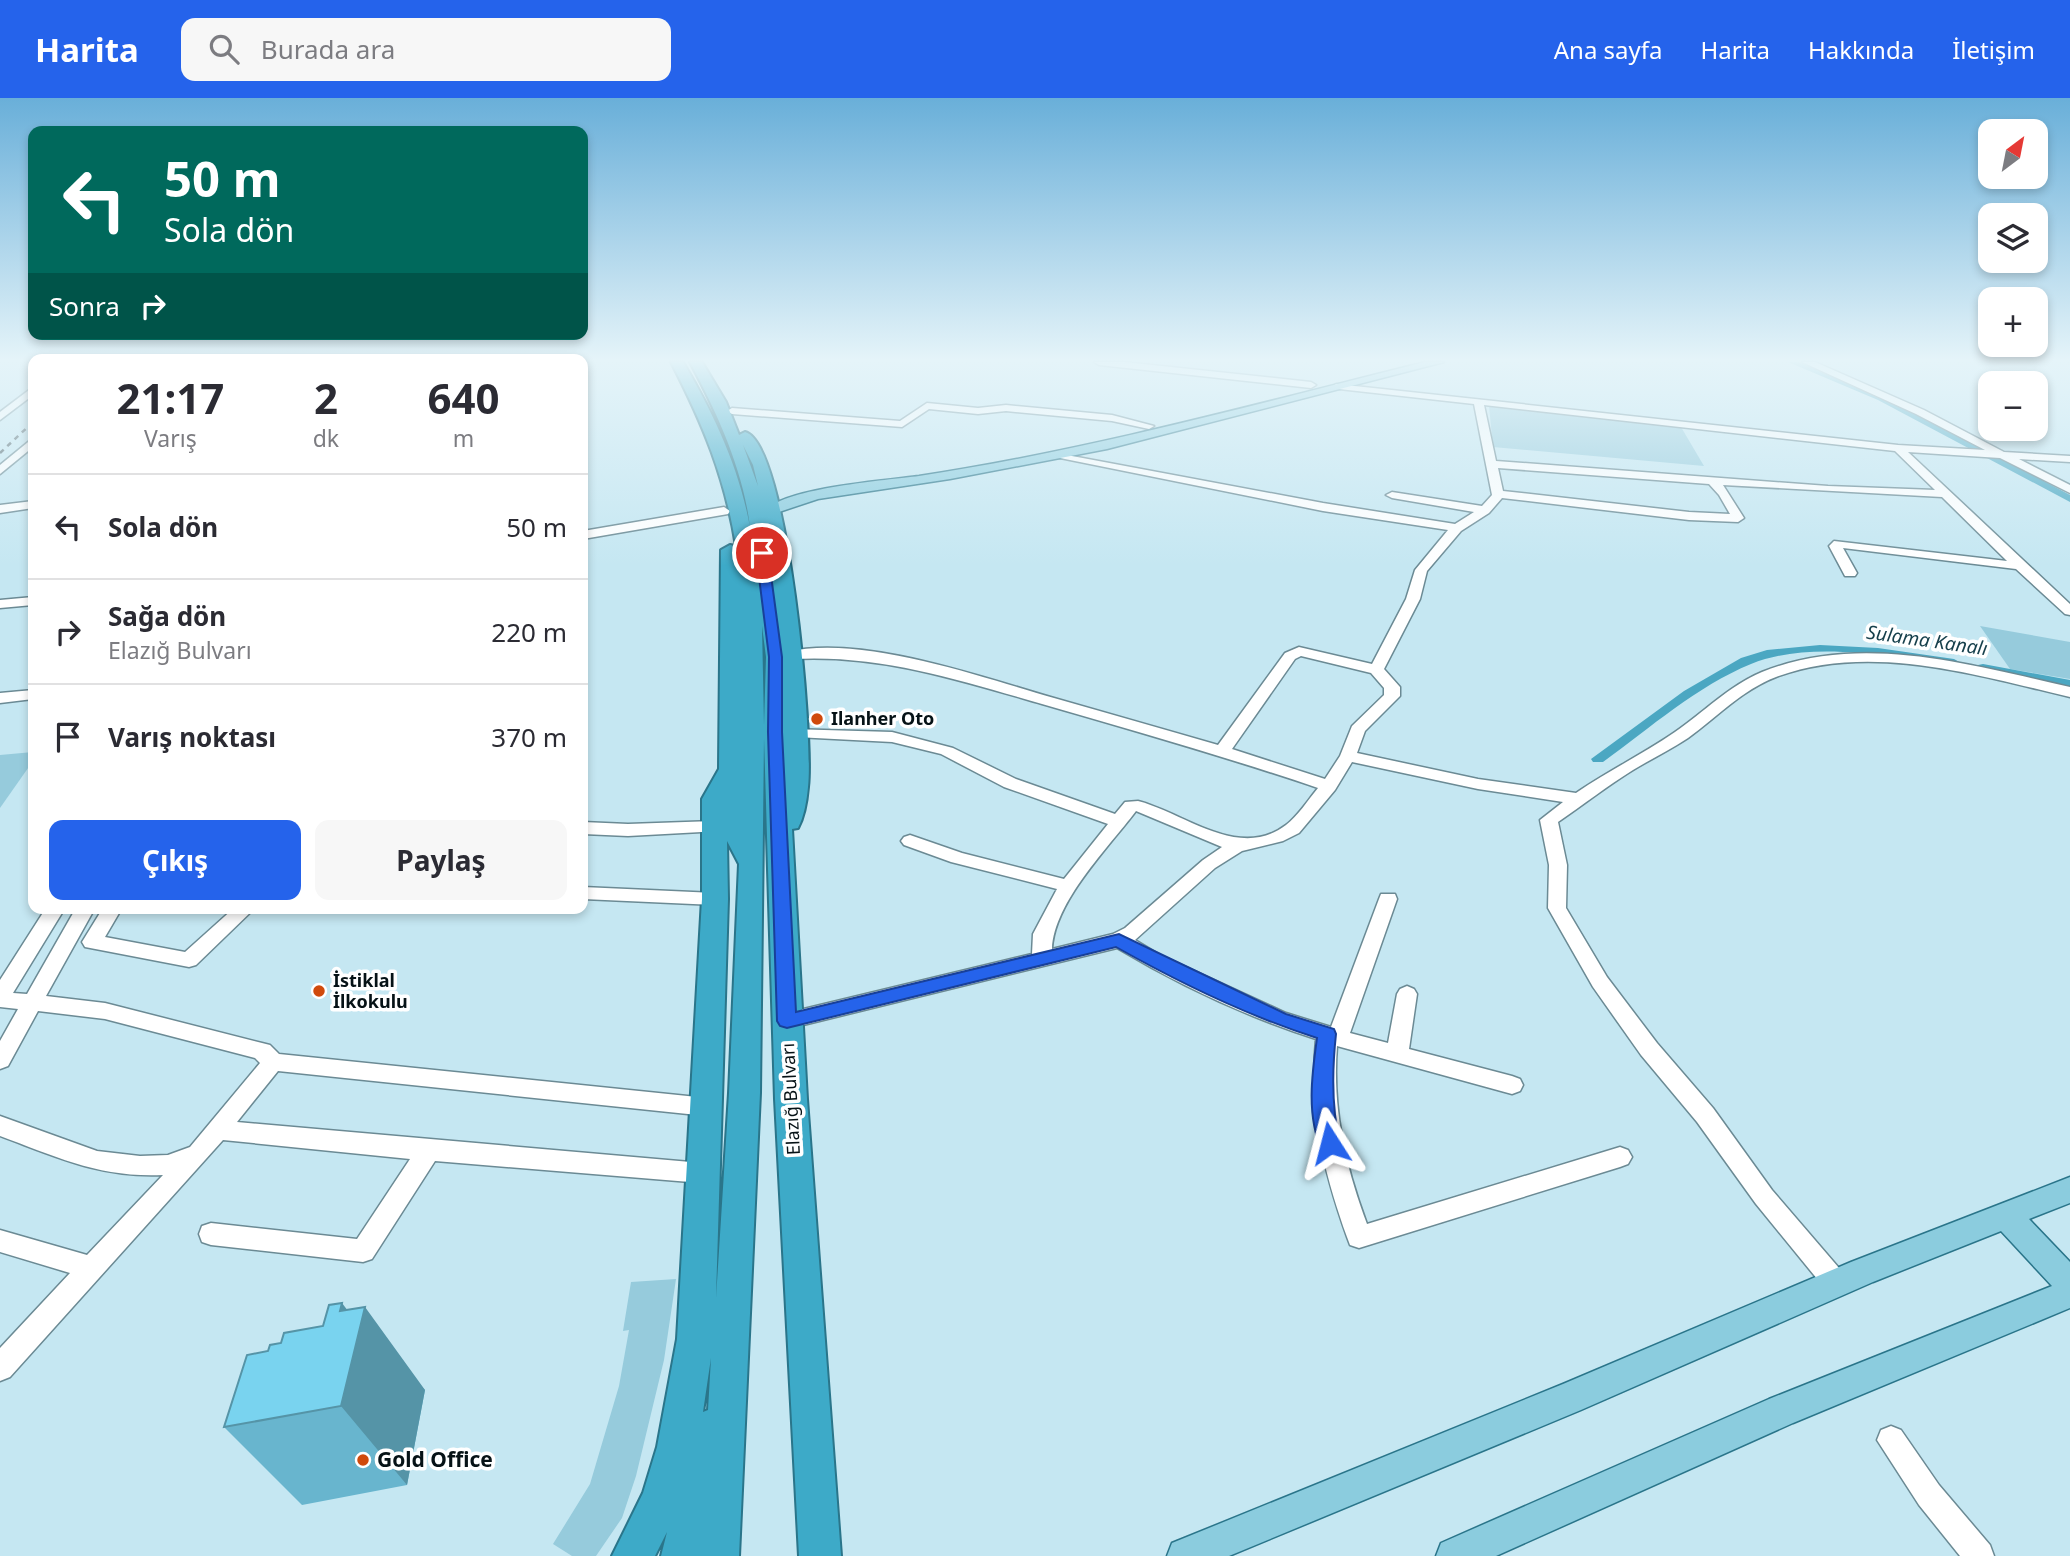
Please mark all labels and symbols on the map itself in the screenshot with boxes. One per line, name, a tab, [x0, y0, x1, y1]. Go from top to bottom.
north arrow	[1978, 119, 2048, 189]
pin	[732, 523, 792, 583]
water label: Sulama Kanalı	[1865, 619, 1989, 661]
place label: Ilanher Oto	[831, 706, 934, 730]
marker: Ilanher Oto	[809, 711, 825, 727]
place label: İstiklal İlkokulu	[333, 968, 408, 1013]
marker: İstiklal İlkokulu	[311, 983, 327, 999]
street label: Elazığ Bulvarı	[775, 1042, 805, 1156]
position arrow	[1293, 1106, 1367, 1180]
place label: Gold Office	[377, 1445, 493, 1473]
marker: Gold Office	[355, 1452, 371, 1468]

